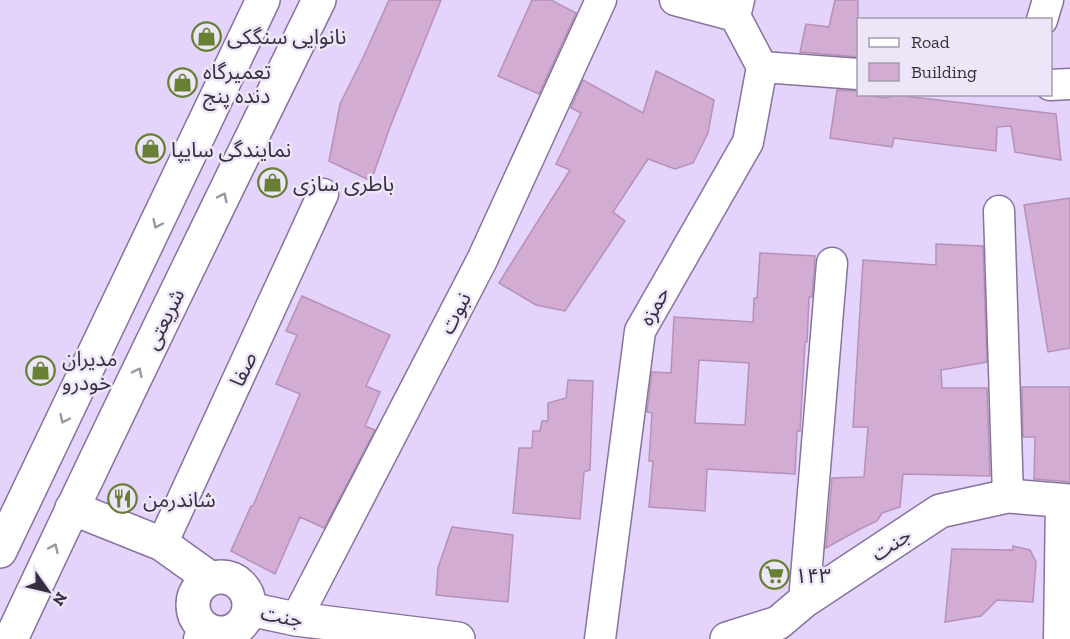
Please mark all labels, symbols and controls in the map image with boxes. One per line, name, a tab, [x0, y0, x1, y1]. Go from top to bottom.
legend	[857, 18, 1052, 96]
shop icon: نانوایی سنگکی	[190, 20, 222, 52]
place label: نانوایی سنگکی	[227, 24, 346, 49]
text: Road	[911, 31, 950, 53]
place label: تعمیرگاه دنده پنج	[203, 59, 271, 111]
text: Building	[911, 61, 977, 83]
shop icon: تعمیرگاه دنده پنج	[166, 67, 198, 99]
shop icon: نمایندگی سایپا	[134, 133, 166, 165]
place label: نمایندگی سایپا	[171, 137, 291, 163]
shop icon: باطری سازی	[256, 167, 288, 199]
place label: باطری سازی	[293, 171, 394, 196]
one-way arrow	[216, 192, 227, 203]
one-way arrow	[152, 217, 164, 228]
street label: حمزه	[633, 282, 675, 330]
street label: شریعتی	[139, 284, 189, 354]
street label: نبوت	[434, 288, 476, 338]
place label: مدیران خودرو	[62, 346, 118, 395]
street label: صفا	[224, 348, 262, 390]
shop icon: مدیران خودرو	[25, 354, 57, 386]
one-way arrow	[131, 368, 143, 379]
one-way arrow	[59, 412, 71, 423]
restaurant icon: شاندرمن	[106, 483, 138, 515]
place label: شاندرمن	[143, 487, 216, 512]
street label: جنت	[866, 522, 916, 566]
one-way arrow	[46, 543, 58, 554]
supermarket icon: ۱۴۳	[758, 559, 790, 591]
north arrow	[18, 561, 78, 621]
place label: ۱۴۳	[795, 563, 831, 588]
text: N	[49, 589, 71, 609]
street label: جنت	[259, 600, 305, 632]

